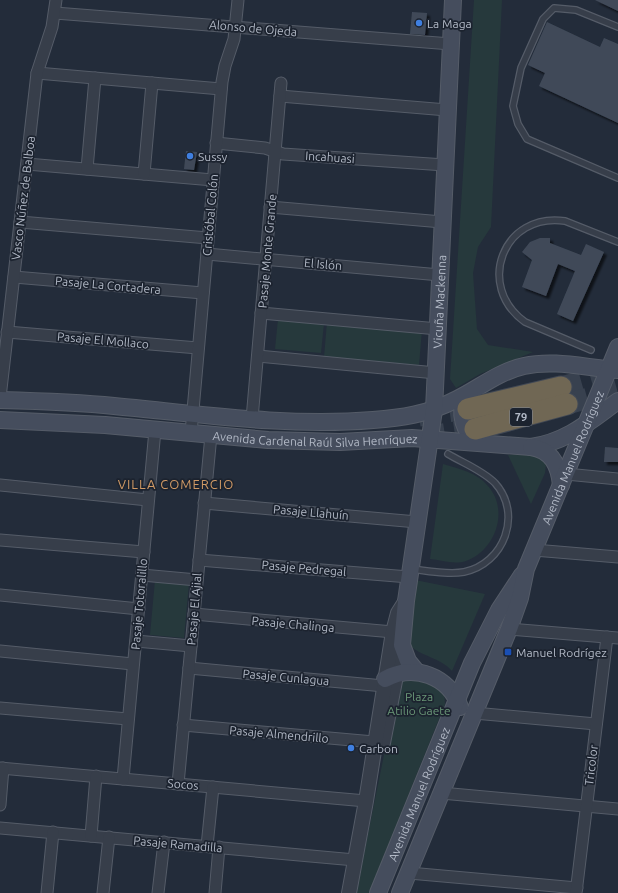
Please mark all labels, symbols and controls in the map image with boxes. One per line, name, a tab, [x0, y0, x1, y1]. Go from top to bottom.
place label: La Maga	[427, 17, 472, 30]
street label: Alonso de Ojeda	[208, 18, 298, 38]
marker: La Maga	[414, 18, 424, 28]
street label: Vasco Núñez de Balboa	[9, 135, 37, 261]
street label: Incahuasi	[305, 149, 355, 165]
place label: Sussy	[198, 150, 228, 163]
marker: Sussy	[185, 151, 195, 161]
street label: Cristóbal Colón	[200, 173, 220, 257]
street label: Pasaje Monte Grande	[256, 193, 278, 309]
street label: Vicuña Mackenna	[430, 255, 448, 349]
street label: El Islón	[304, 256, 342, 272]
street label: Pasaje La Cortadera	[55, 274, 161, 296]
street label: Pasaje El Mollaco	[57, 330, 149, 350]
street label: Avenida Manuel Rodríguez	[539, 388, 606, 526]
road number: 79	[510, 408, 532, 426]
street label: Avenida Cardenal Raúl Silva Henríquez	[212, 428, 419, 449]
district label: VILLA COMERCIO	[118, 477, 234, 491]
street label: Pasaje Llahuín	[273, 502, 349, 522]
street label: Pasaje Totoralillo	[129, 558, 149, 650]
street label: Pasaje Pedregal	[261, 558, 347, 578]
street label: Pasaje El Ajial	[184, 572, 204, 646]
street label: Pasaje Chalinga	[251, 614, 335, 634]
place label: Manuel Rodrígez	[516, 646, 607, 659]
marker: Manuel Rodrígez	[503, 647, 513, 657]
street label: Pasaje Cunlagua	[242, 667, 330, 687]
park label: Plaza Atilio Gaete	[387, 690, 451, 717]
street label: Pasaje Almendrillo	[229, 723, 329, 745]
street label: Avenida Manuel Rodríguez	[385, 725, 452, 863]
place label: Carbon	[359, 742, 398, 755]
marker: Carbon	[346, 743, 356, 753]
street label: Tricolor	[582, 743, 600, 786]
street label: Socos	[167, 776, 199, 792]
street label: Pasaje Ramadilla	[133, 834, 223, 854]

